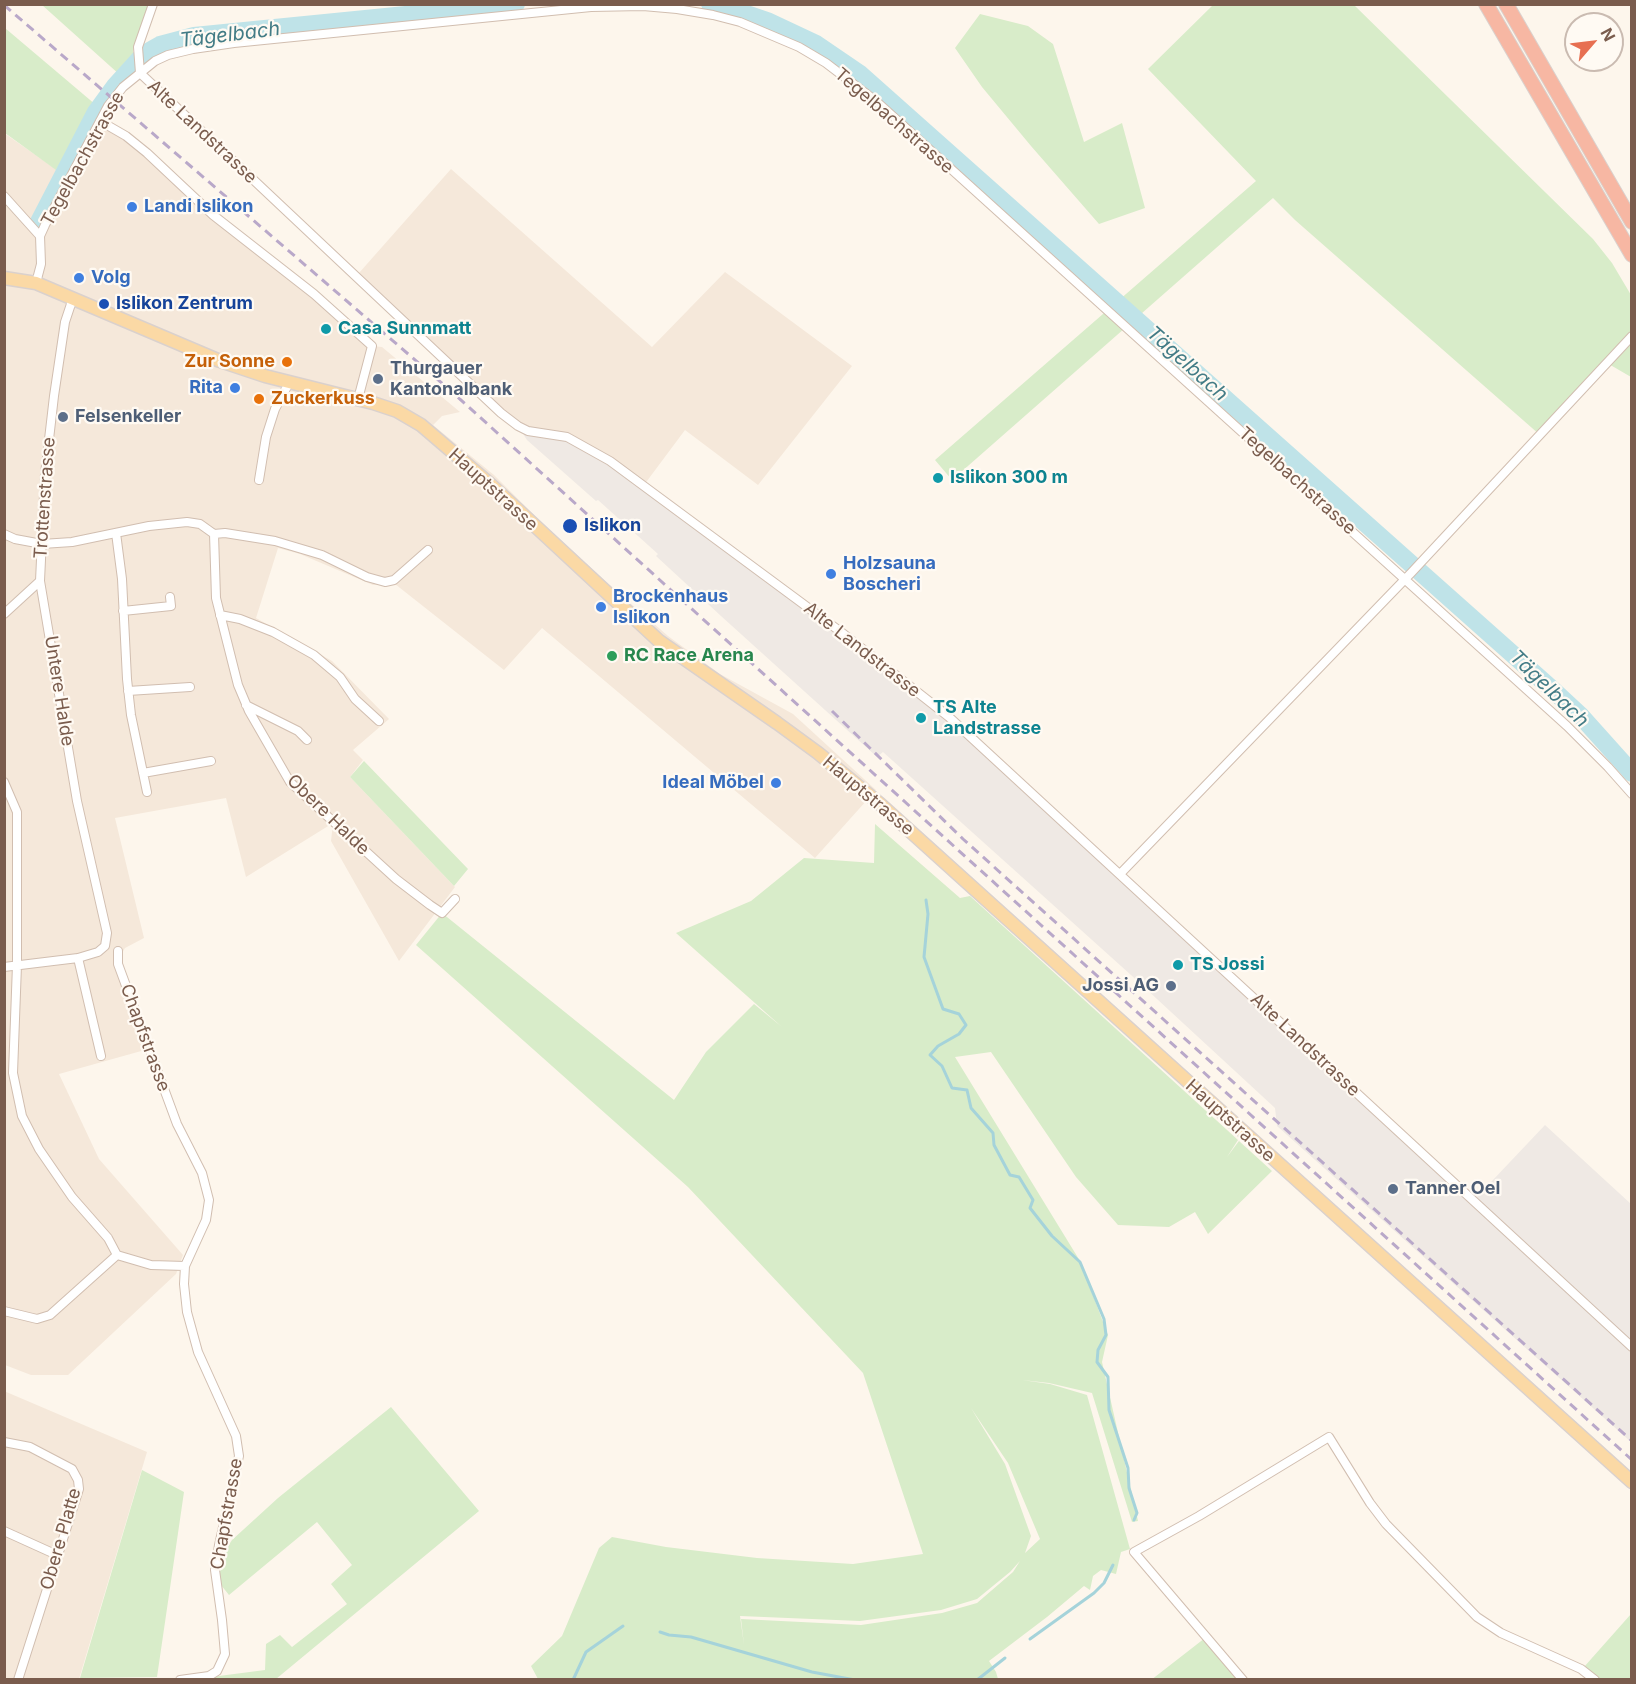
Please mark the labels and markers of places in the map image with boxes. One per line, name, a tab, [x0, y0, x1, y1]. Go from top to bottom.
place label: Landi Islikon	[144, 196, 253, 218]
marker: Landi Islikon	[125, 200, 139, 214]
place label: Volg	[91, 267, 131, 289]
marker: Volg	[72, 271, 86, 285]
place label: Islikon Zentrum	[116, 293, 253, 315]
marker: Islikon Zentrum	[97, 297, 111, 311]
place label: Casa Sunnmatt	[338, 318, 471, 340]
marker: Casa Sunnmatt	[319, 322, 333, 336]
place label: Zur Sonne	[184, 351, 275, 373]
marker: Zur Sonne	[280, 355, 294, 369]
place label: Thurgauer Kantonalbank	[390, 358, 512, 400]
marker: Thurgauer Kantonalbank	[371, 372, 385, 386]
place label: Rita	[189, 377, 223, 399]
marker: Rita	[228, 381, 242, 395]
place label: Zuckerkuss	[271, 388, 375, 410]
marker: Zuckerkuss	[252, 392, 266, 406]
place label: Felsenkeller	[75, 406, 181, 428]
marker: Felsenkeller	[56, 410, 70, 424]
place label: Islikon 300 m	[950, 467, 1068, 489]
marker: Islikon 300 m	[931, 471, 945, 485]
place label: Islikon	[584, 515, 641, 537]
marker: Islikon	[561, 517, 579, 535]
place label: Holzsauna Boscheri	[843, 553, 936, 596]
marker: Holzsauna Boscheri	[824, 567, 838, 581]
place label: Brockenhaus Islikon	[613, 586, 728, 628]
marker: Brockenhaus Islikon	[594, 600, 608, 614]
place label: RC Race Arena	[624, 645, 754, 667]
marker: RC Race Arena	[605, 649, 619, 663]
place label: TS Alte Landstrasse	[933, 697, 1041, 740]
marker: TS Alte Landstrasse	[914, 711, 928, 725]
place label: Ideal Möbel	[662, 772, 764, 794]
marker: Ideal Möbel	[769, 776, 783, 790]
place label: TS Jossi	[1190, 954, 1265, 976]
marker: TS Jossi	[1171, 958, 1185, 972]
place label: Jossi AG	[1082, 975, 1159, 997]
marker: Jossi AG	[1164, 979, 1178, 993]
place label: Tanner Oel	[1405, 1178, 1500, 1200]
marker: Tanner Oel	[1386, 1182, 1400, 1196]

